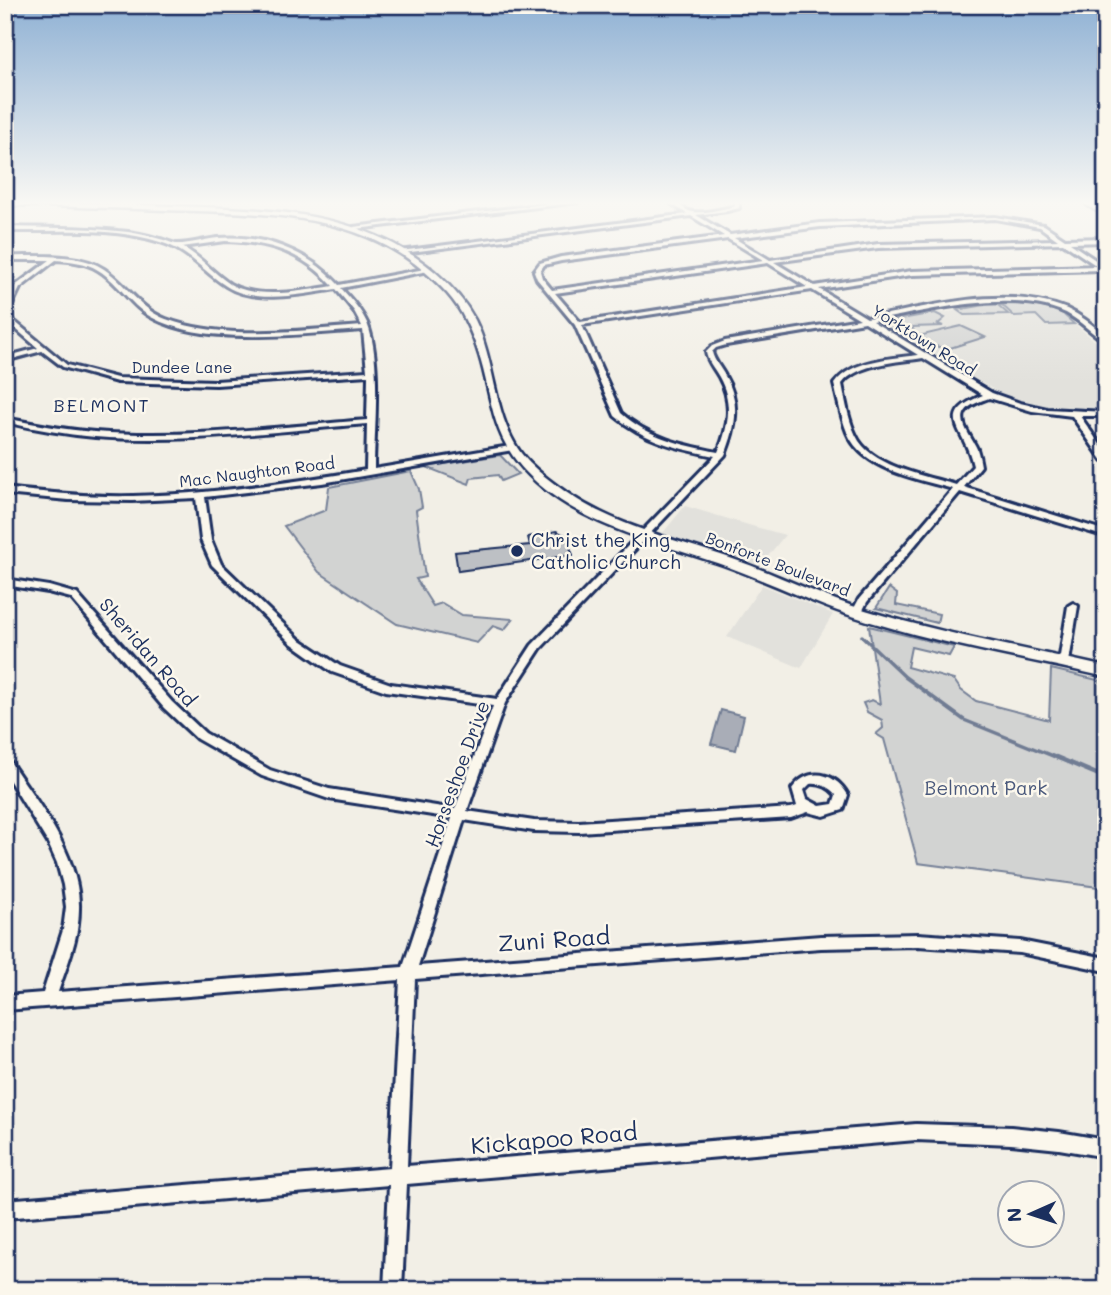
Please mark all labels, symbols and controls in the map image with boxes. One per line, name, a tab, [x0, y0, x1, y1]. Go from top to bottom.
street label: Yorktown Road	[868, 299, 980, 380]
street label: Dundee Lane	[132, 356, 232, 377]
district label: BELMONT	[54, 393, 150, 417]
street label: Mac Naughton Road	[178, 452, 336, 491]
street label: Bonforte Boulevard	[703, 526, 853, 601]
place label: Christ the King Catholic Church	[531, 527, 681, 574]
marker: Christ the King Catholic Church	[509, 543, 525, 559]
street label: Sheridan Road	[94, 592, 203, 711]
street label: Horseshoe Drive	[418, 697, 495, 851]
park label: Belmont Park	[925, 775, 1047, 800]
street label: Zuni Road	[497, 920, 611, 958]
street label: Kickapoo Road	[469, 1116, 638, 1160]
north arrow	[996, 1180, 1066, 1250]
text: N	[1001, 1207, 1026, 1223]

